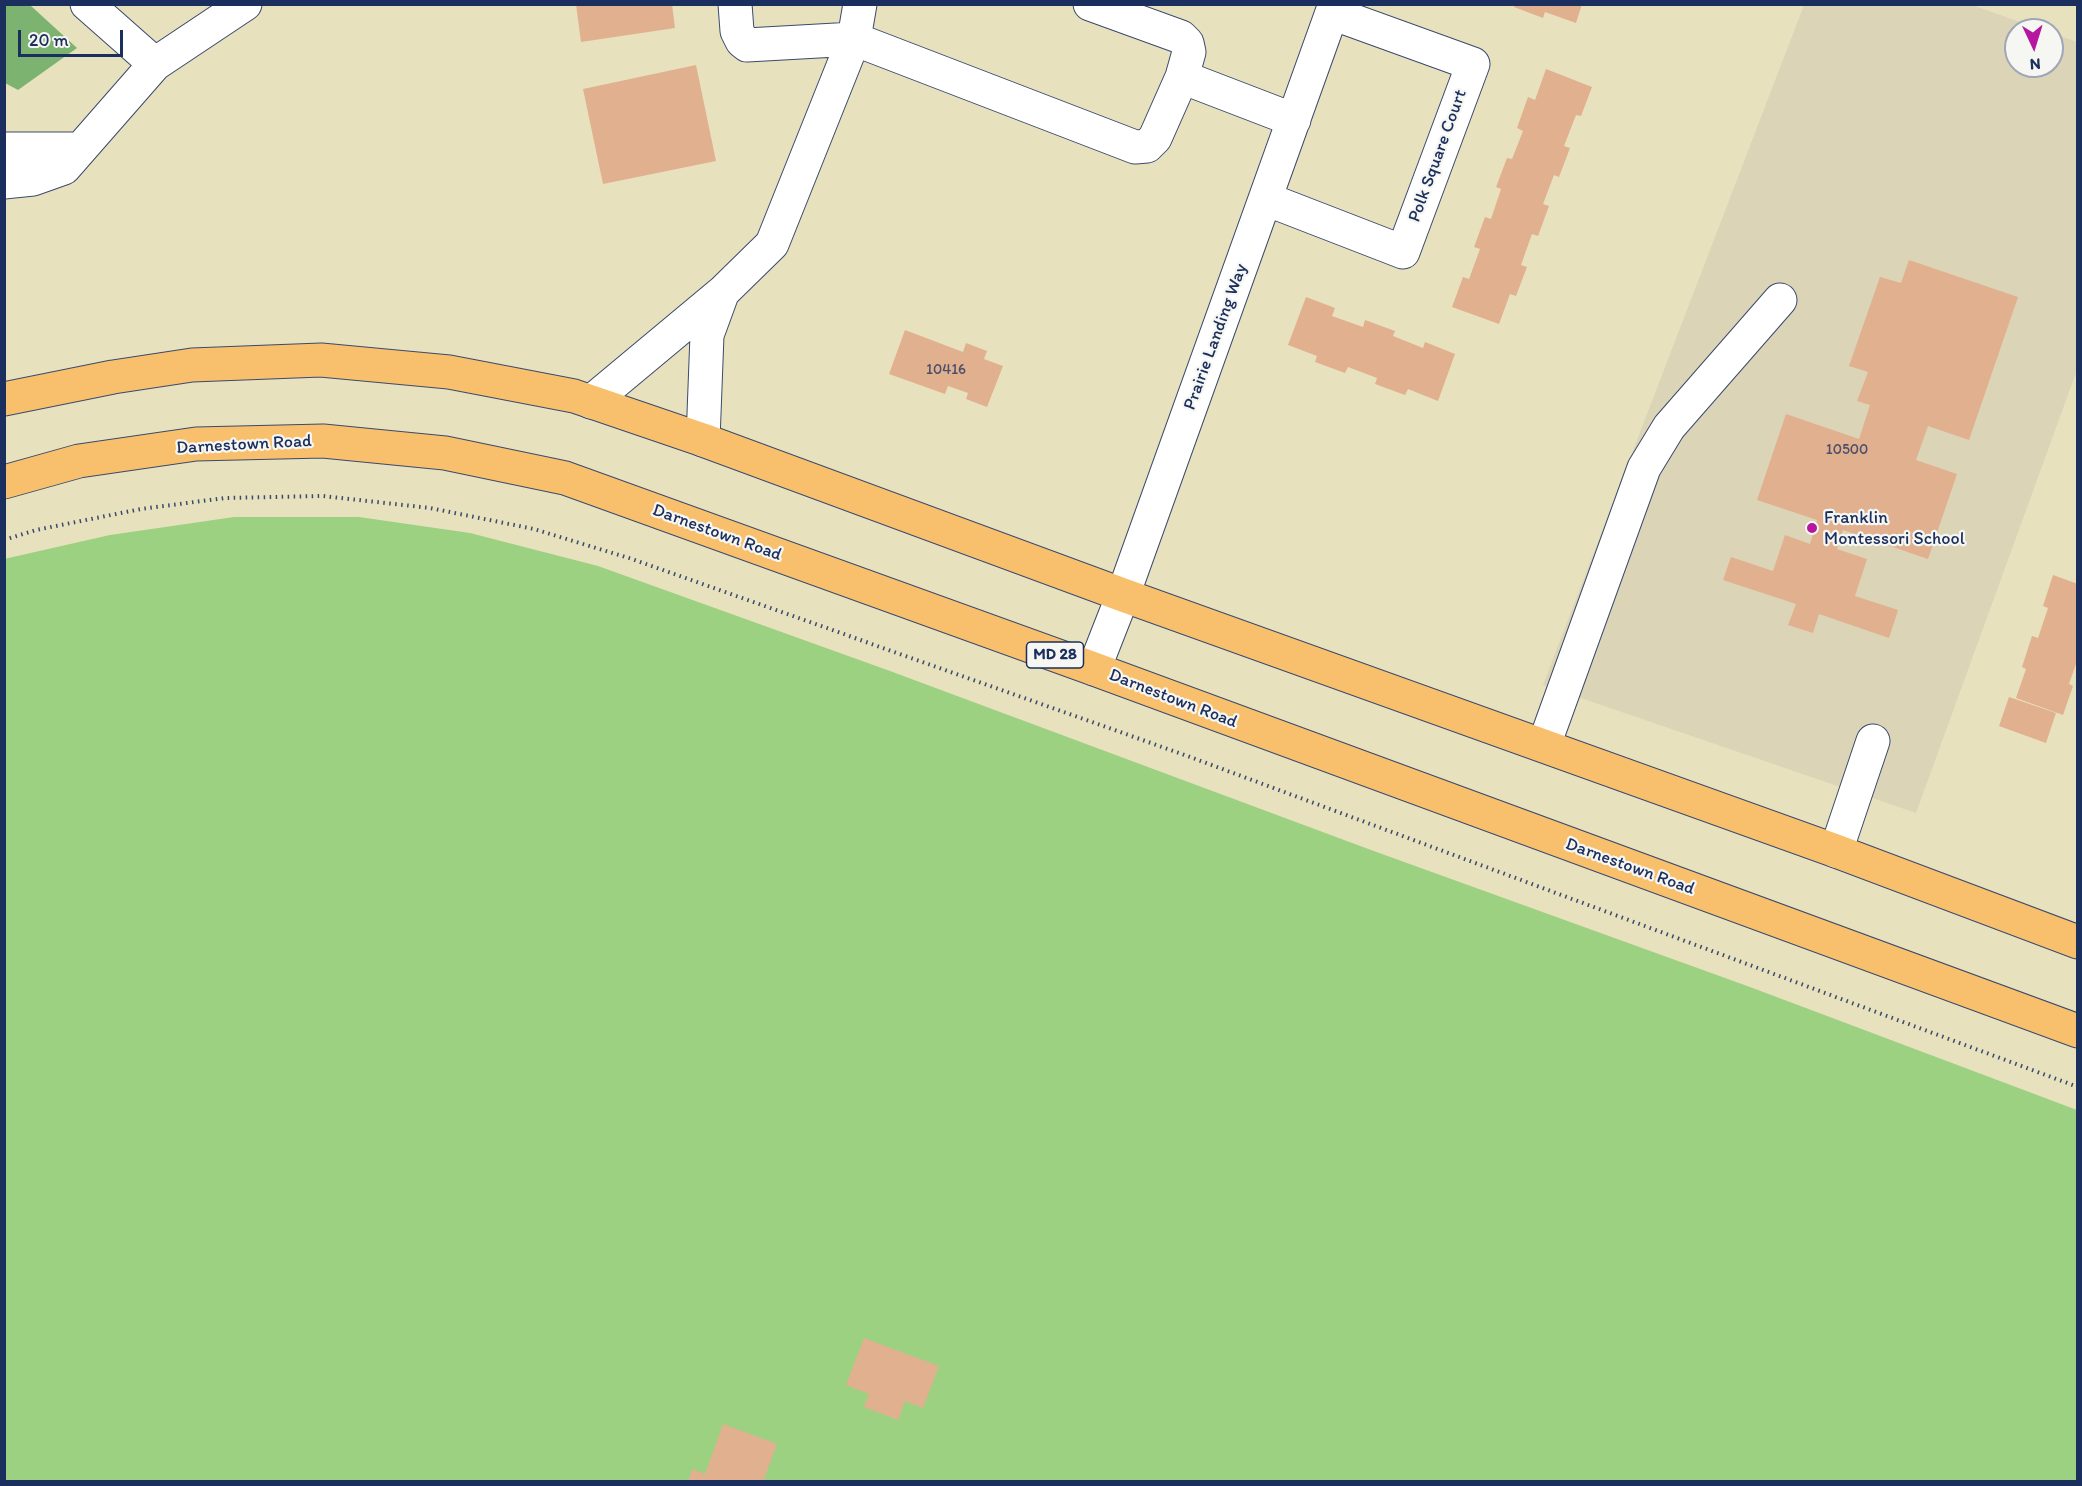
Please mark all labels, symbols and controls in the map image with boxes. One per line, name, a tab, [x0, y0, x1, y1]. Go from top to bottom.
scale bar	[21, 18, 126, 56]
north arrow	[2004, 18, 2064, 78]
text: 20 m	[29, 29, 69, 51]
text: N	[2029, 55, 2041, 74]
street label: Polk Square Court	[1404, 87, 1472, 225]
street label: Prairie Landing Way	[1179, 261, 1253, 413]
house number: 10416	[926, 361, 966, 379]
street label: Darnestown Road	[176, 431, 312, 459]
house number: 10500	[1826, 441, 1868, 459]
street label: Darnestown Road	[649, 500, 785, 566]
place label: Franklin Montessori School	[1824, 507, 1965, 550]
marker: Franklin Montessori School	[1805, 521, 1819, 535]
road number: MD 28	[1026, 642, 1084, 668]
street label: Darnestown Road	[1106, 665, 1240, 733]
street label: Darnestown Road	[1562, 834, 1698, 900]

